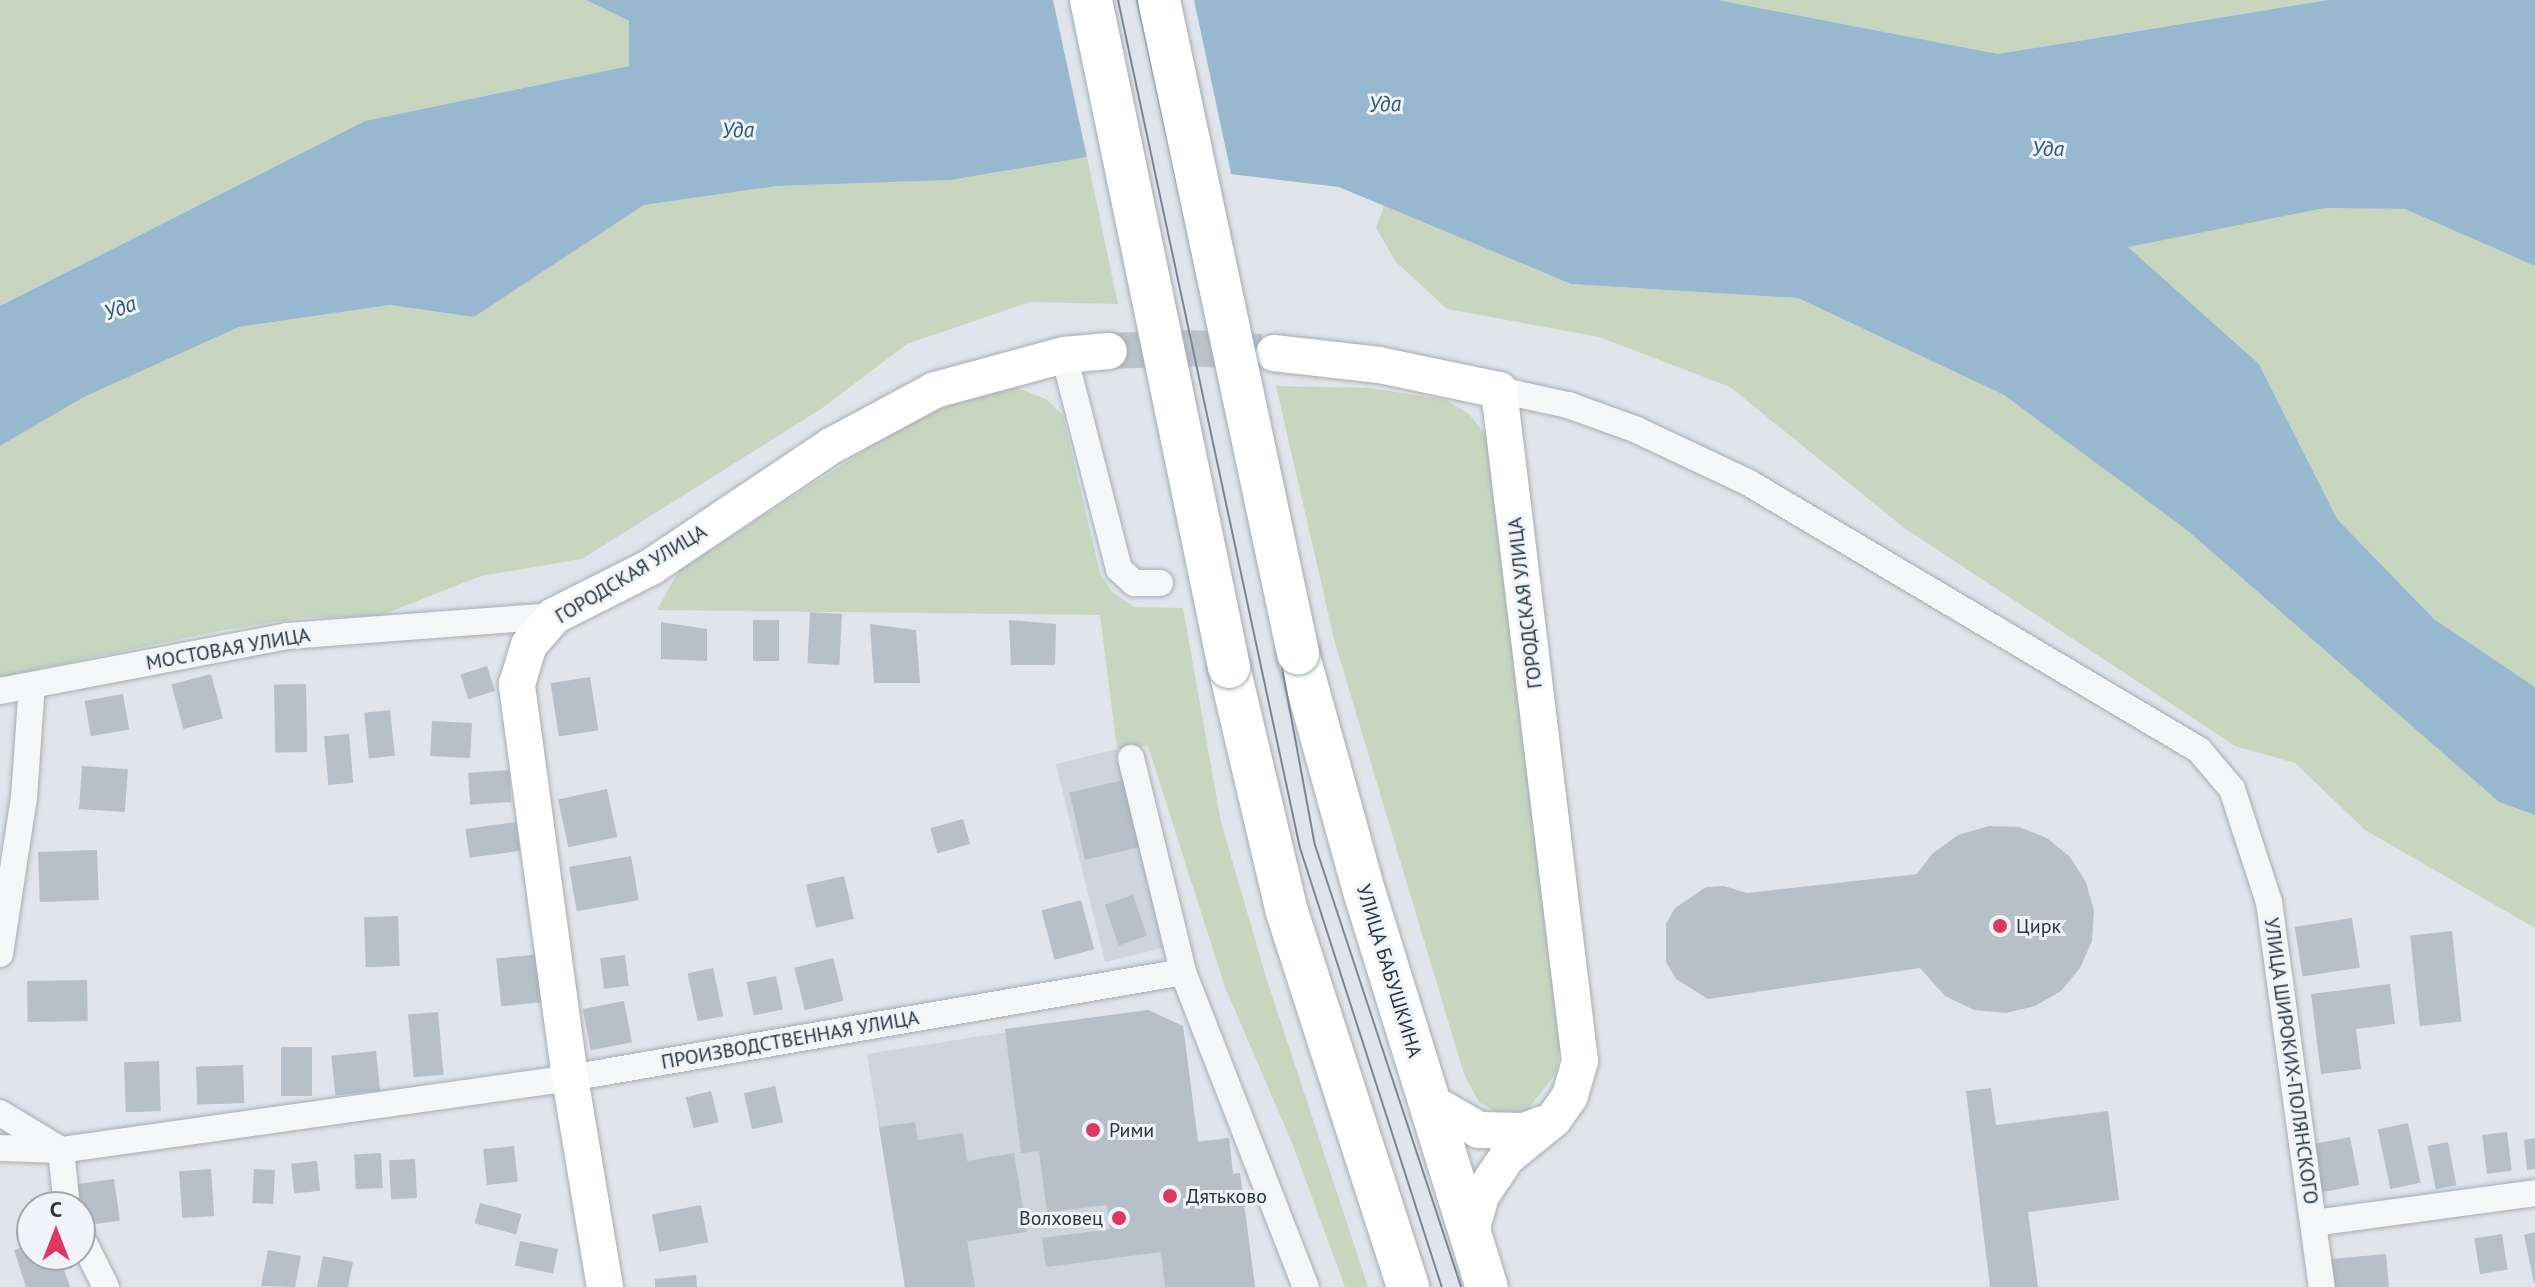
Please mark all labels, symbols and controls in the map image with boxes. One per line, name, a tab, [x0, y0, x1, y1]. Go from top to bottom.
water label: Уда	[1368, 90, 1402, 118]
water label: Уда	[721, 116, 755, 144]
water label: Уда	[2032, 136, 2064, 162]
water label: Уда	[100, 290, 140, 326]
street label: ГОРОДСКАЯ УЛИЦА	[1503, 516, 1547, 690]
street label: ГОРОДСКАЯ УЛИЦА	[551, 519, 711, 629]
street label: МОСТОВАЯ УЛИЦА	[144, 623, 312, 675]
street label: УЛИЦА БАБУШКИНА	[1351, 881, 1427, 1061]
place label: Цирк	[2016, 914, 2061, 938]
street label: УЛИЦА ШИРОКИХ-ПОЛЯНСКОГО	[2259, 916, 2323, 1206]
marker: Цирк	[1991, 917, 2009, 935]
street label: ПРОИЗВОДСТВЕННАЯ УЛИЦА	[659, 1005, 921, 1075]
place label: Рими	[1109, 1118, 1154, 1142]
marker: Рими	[1084, 1121, 1102, 1139]
place label: Дятьково	[1186, 1184, 1267, 1208]
marker: Дятьково	[1161, 1187, 1179, 1205]
north arrow	[16, 1191, 96, 1271]
text: С	[50, 1195, 62, 1223]
place label: Волховец	[1019, 1206, 1103, 1230]
marker: Волховец	[1110, 1209, 1128, 1227]

